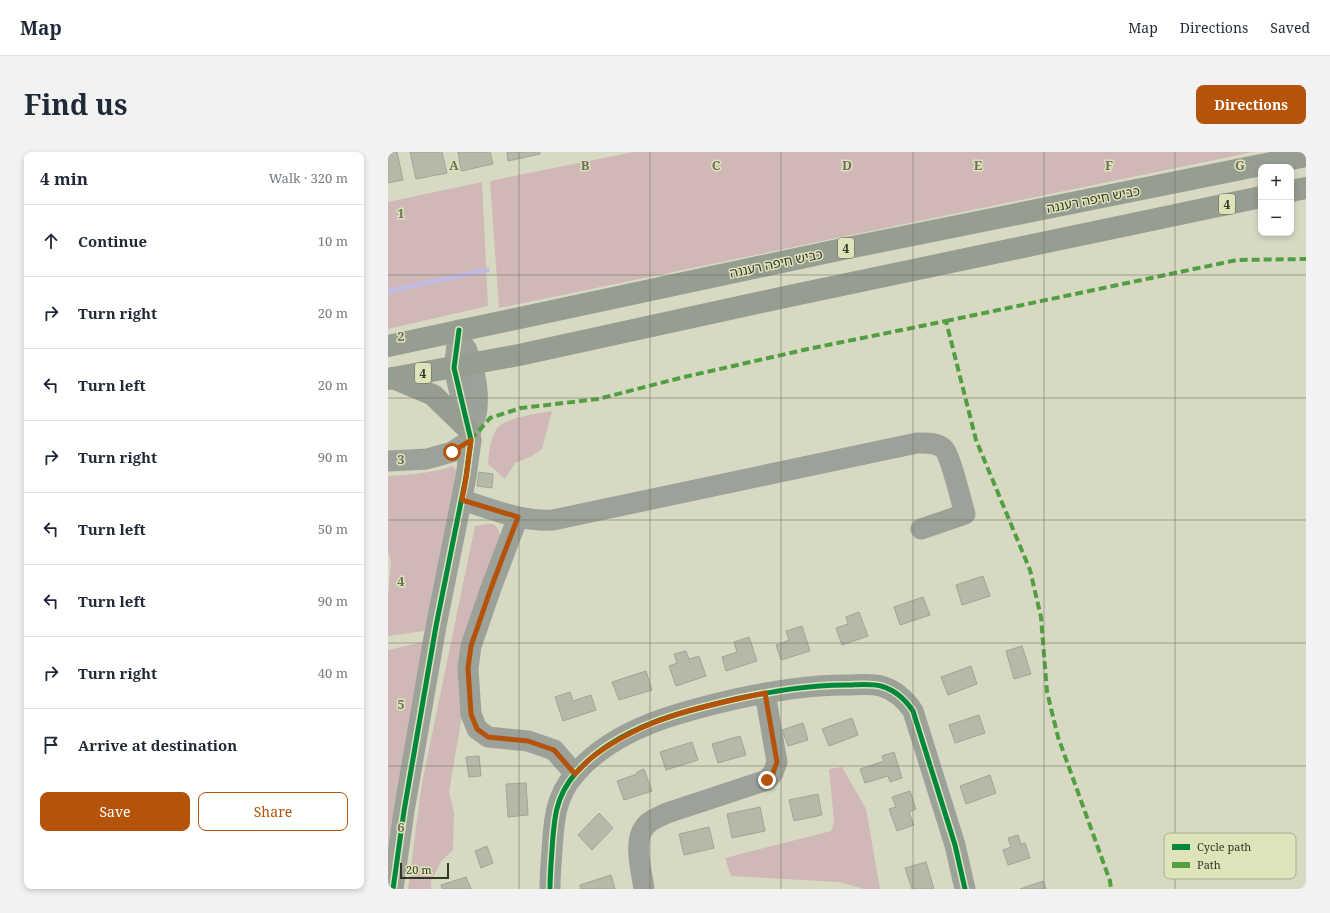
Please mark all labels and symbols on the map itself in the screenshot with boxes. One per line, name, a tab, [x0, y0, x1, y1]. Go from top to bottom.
text: A	[449, 156, 459, 174]
text: B	[581, 156, 590, 174]
text: C	[712, 156, 721, 174]
text: D	[842, 156, 852, 174]
text: E	[974, 156, 983, 174]
text: F	[1105, 156, 1113, 174]
text: G	[1235, 156, 1245, 174]
street label: כביש חיפה רעננה	[1045, 181, 1142, 217]
road number: 4	[1219, 194, 1235, 214]
text: 1	[397, 204, 405, 222]
road number: 4	[838, 238, 854, 258]
street label: כביש חיפה רעננה	[728, 244, 825, 282]
text: 2	[397, 327, 405, 345]
road number: 4	[415, 363, 431, 383]
route start	[443, 443, 461, 461]
text: 3	[397, 450, 405, 468]
text: 4	[397, 572, 405, 590]
text: 5	[397, 695, 405, 713]
route end	[758, 771, 776, 789]
text: 6	[397, 818, 405, 836]
legend	[1164, 833, 1296, 879]
text: Cycle path	[1197, 839, 1251, 854]
text: Path	[1197, 857, 1221, 872]
scale bar	[400, 861, 449, 880]

